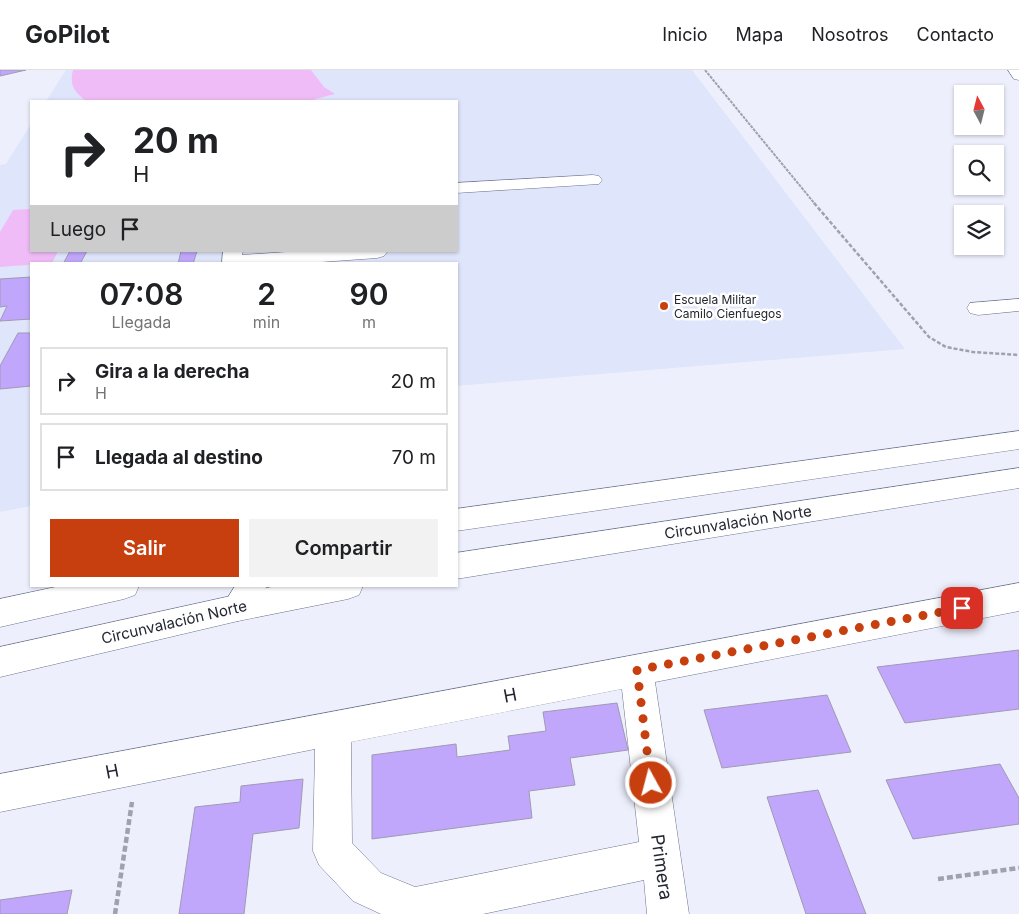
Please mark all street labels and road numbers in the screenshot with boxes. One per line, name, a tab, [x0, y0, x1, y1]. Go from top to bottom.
street label: Circunvalación Norte	[663, 501, 813, 543]
street label: Circunvalación Norte	[99, 596, 249, 648]
street label: H	[501, 683, 519, 707]
street label: H	[103, 759, 121, 783]
street label: Primera	[647, 833, 677, 901]

